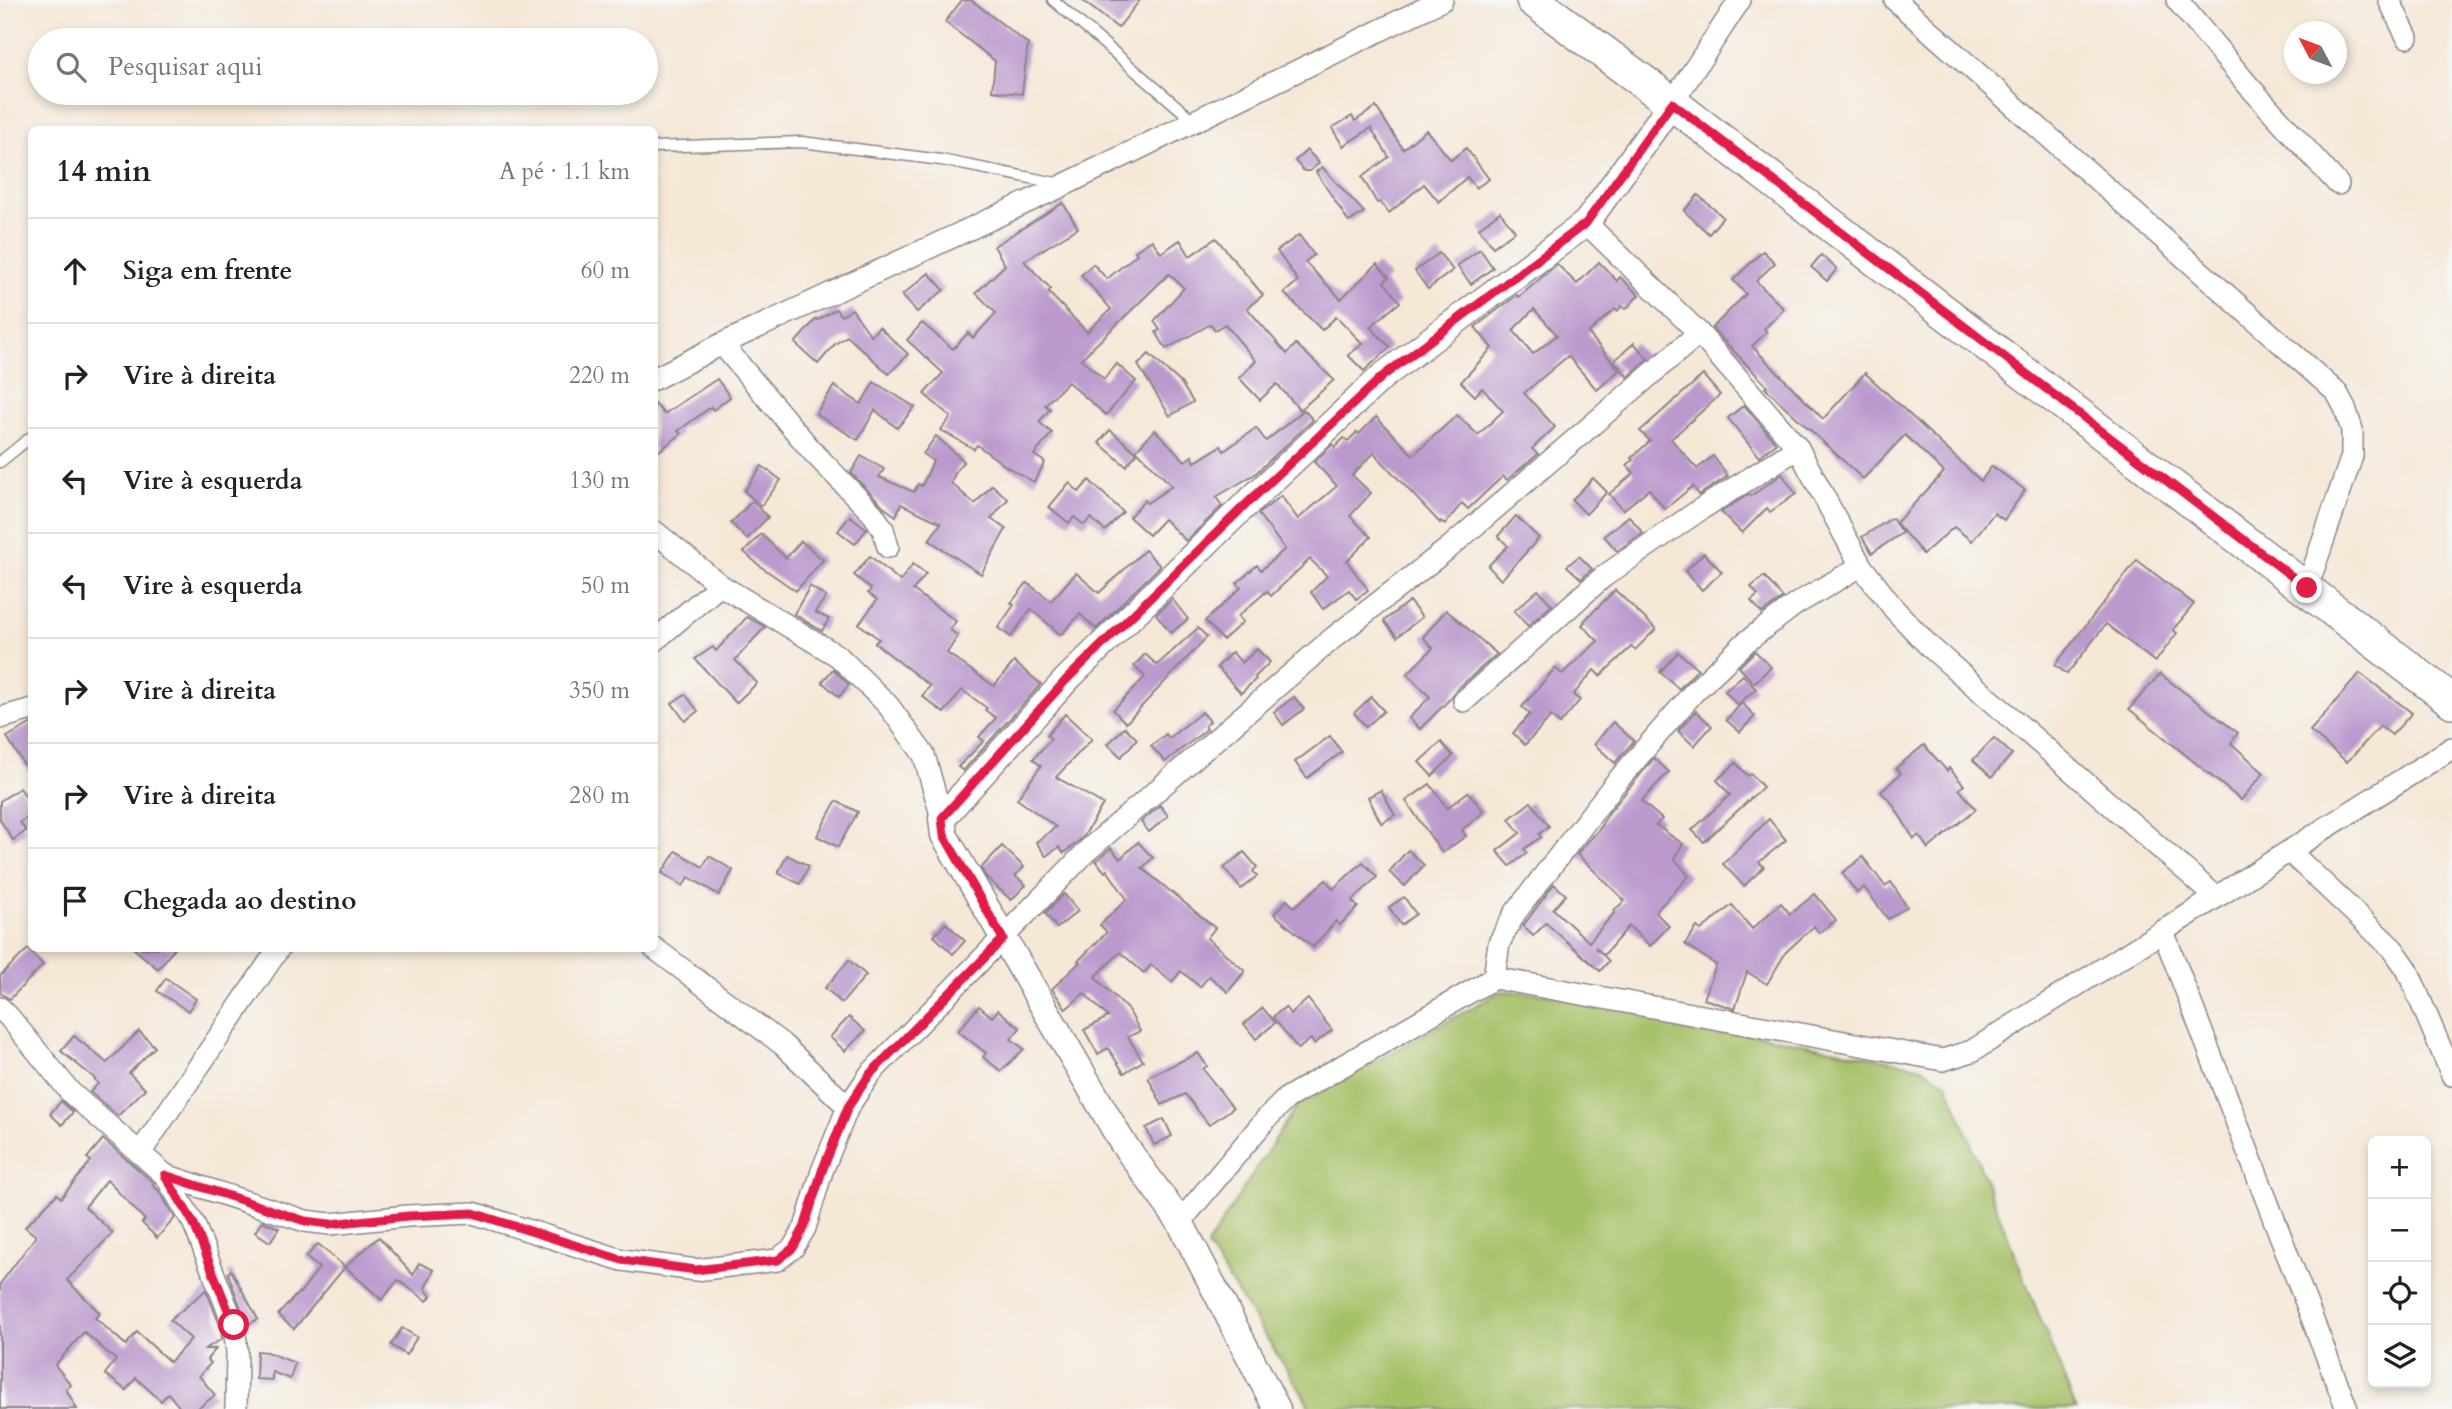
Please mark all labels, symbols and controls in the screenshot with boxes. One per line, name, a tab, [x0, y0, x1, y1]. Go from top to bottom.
north arrow	[2284, 21, 2347, 84]
search box	[28, 28, 658, 105]
icon: search	[52, 48, 90, 86]
text: Pesquisar aqui	[108, 49, 263, 84]
text: 14 min	[56, 151, 151, 192]
text: A pé · 1.1 km	[499, 156, 630, 187]
icon: ahead	[56, 252, 94, 290]
text: Siga em frente	[123, 253, 292, 288]
text: 60 m	[581, 255, 630, 286]
icon: right	[56, 357, 94, 395]
text: Vire à direita	[123, 358, 276, 393]
text: 220 m	[569, 360, 630, 391]
icon: left	[56, 462, 94, 500]
text: Vire à esquerda	[123, 463, 303, 498]
text: 130 m	[569, 465, 630, 496]
icon: left	[56, 567, 94, 605]
text: Vire à esquerda	[123, 568, 303, 603]
text: 50 m	[581, 570, 630, 601]
route end	[2291, 572, 2322, 603]
icon: right	[56, 672, 94, 710]
text: Vire à direita	[123, 673, 276, 708]
text: 350 m	[569, 675, 630, 706]
icon: right	[56, 777, 94, 815]
text: Vire à direita	[123, 778, 276, 813]
text: 280 m	[569, 780, 630, 811]
icon: arrive	[56, 882, 94, 920]
text: Chegada ao destino	[123, 883, 356, 918]
map controls	[2368, 1136, 2431, 1388]
button: +	[2368, 1136, 2431, 1199]
button: −	[2368, 1199, 2431, 1262]
button: locate	[2368, 1262, 2431, 1325]
route start	[218, 1309, 249, 1340]
button: layers	[2368, 1325, 2431, 1388]

